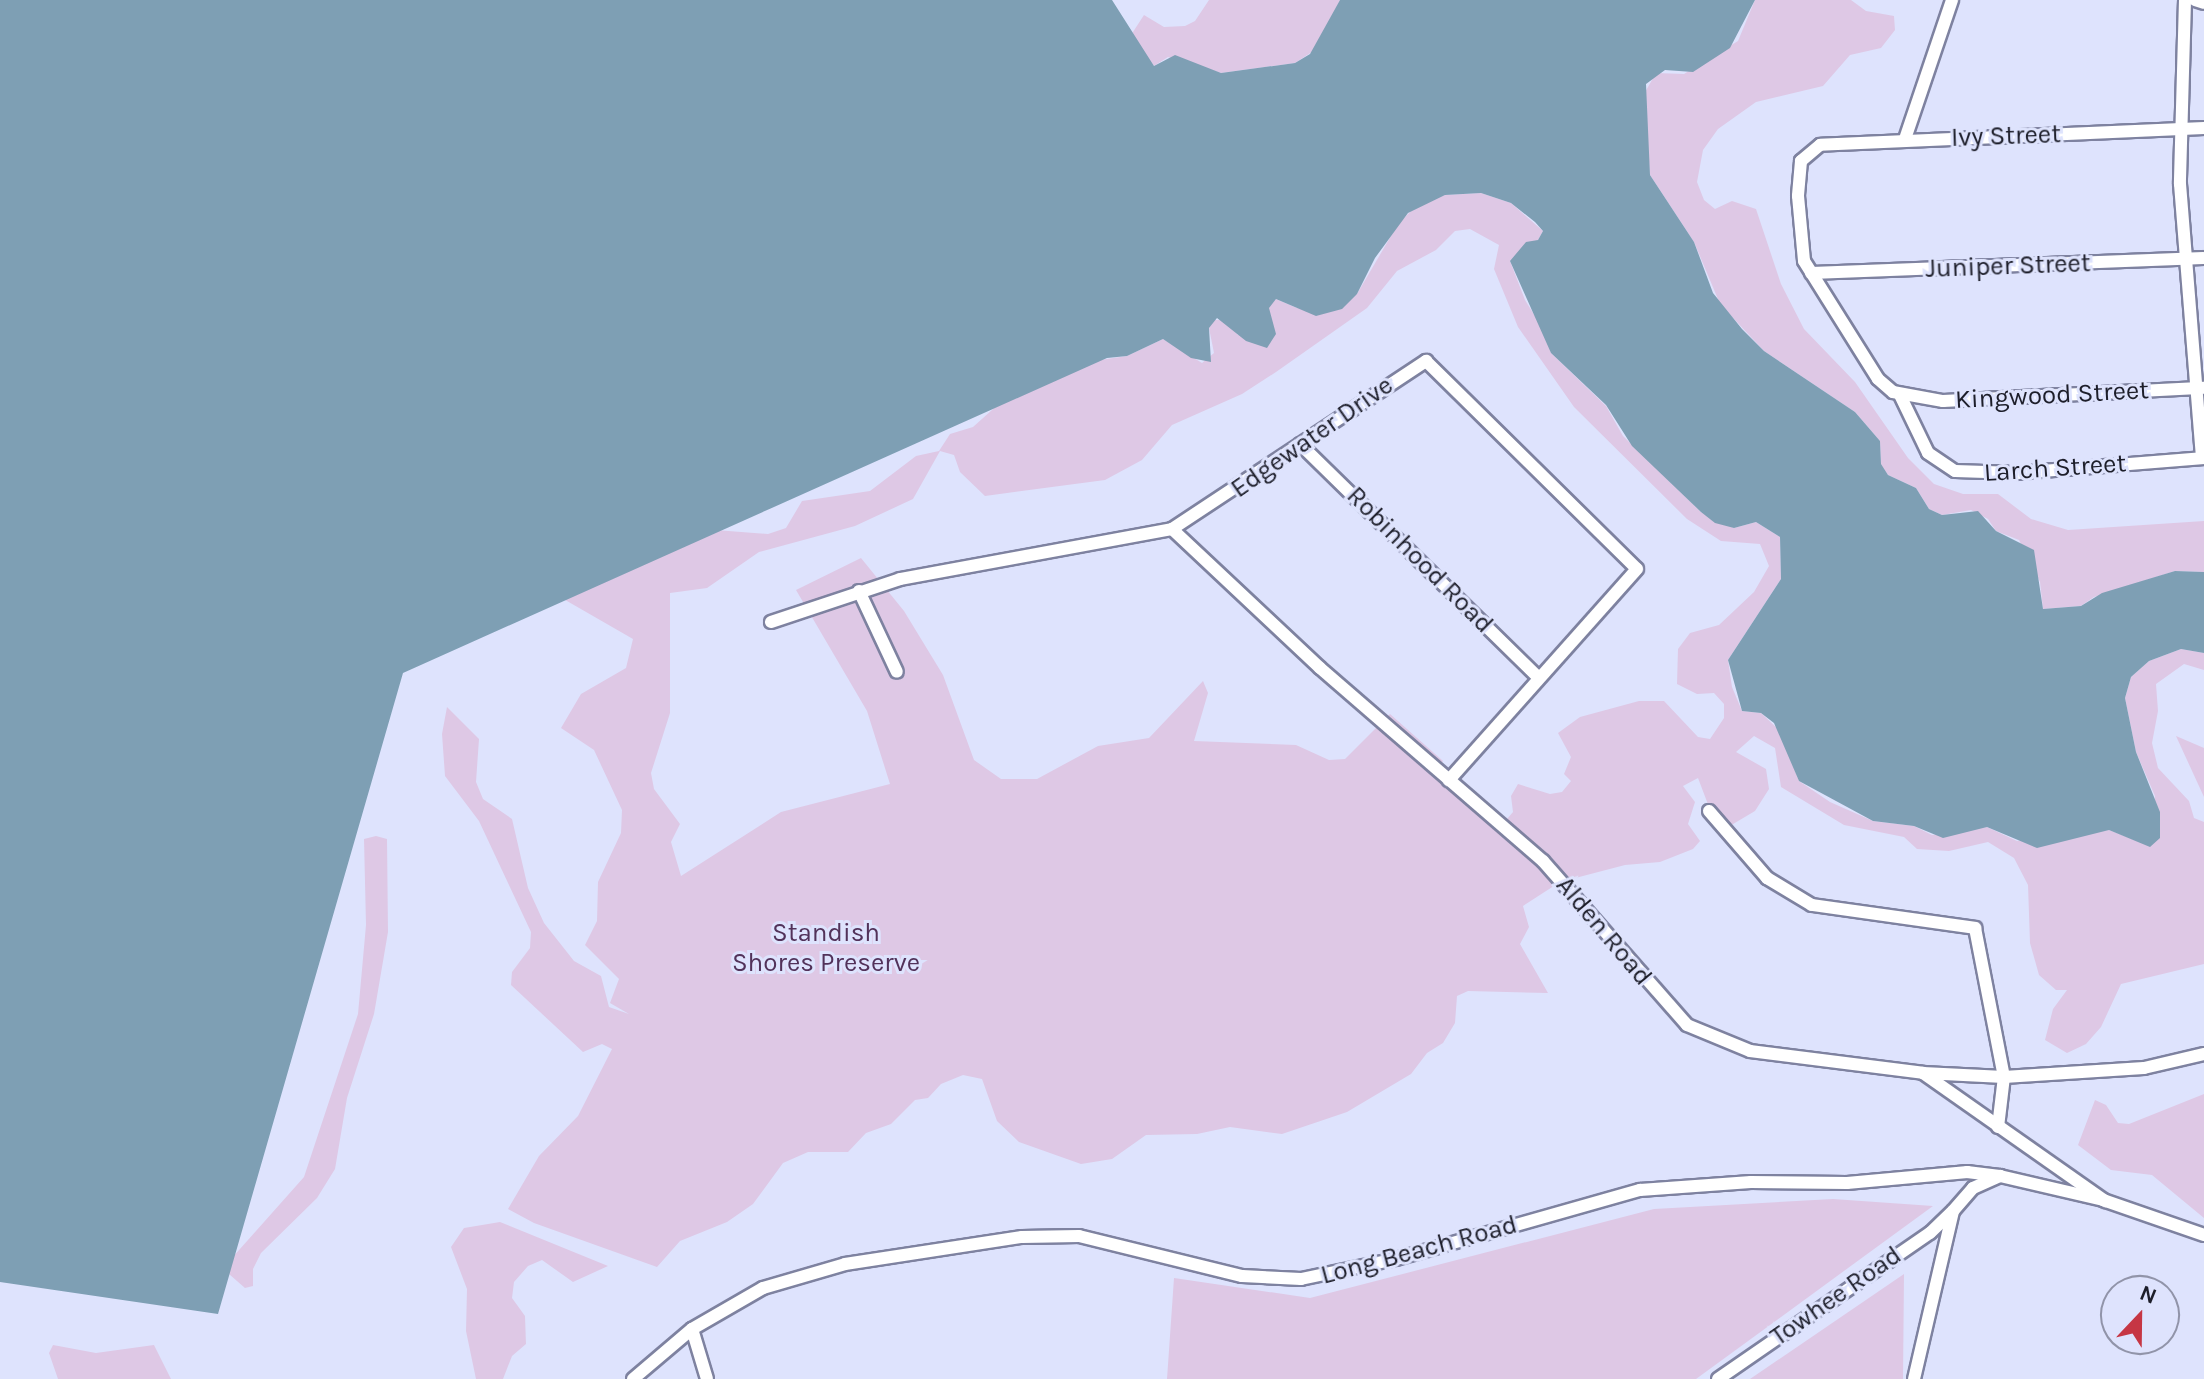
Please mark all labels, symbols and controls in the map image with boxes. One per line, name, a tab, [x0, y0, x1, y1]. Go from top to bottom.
street label: Ivy Street	[1950, 118, 2062, 154]
street label: Juniper Street	[1925, 248, 2091, 284]
street label: Edgewater Drive	[1225, 370, 1399, 504]
street label: Kingwood Street	[1954, 374, 2150, 416]
street label: Larch Street	[1983, 447, 2127, 489]
street label: Robinhood Road	[1340, 480, 1500, 640]
street label: Alden Road	[1549, 870, 1659, 992]
park label: Standish Shores Preserve	[732, 917, 920, 978]
street label: Long Beach Road	[1317, 1209, 1521, 1291]
street label: Towhee Road	[1765, 1240, 1907, 1352]
north arrow	[2100, 1275, 2180, 1355]
text: N	[2136, 1280, 2160, 1310]

